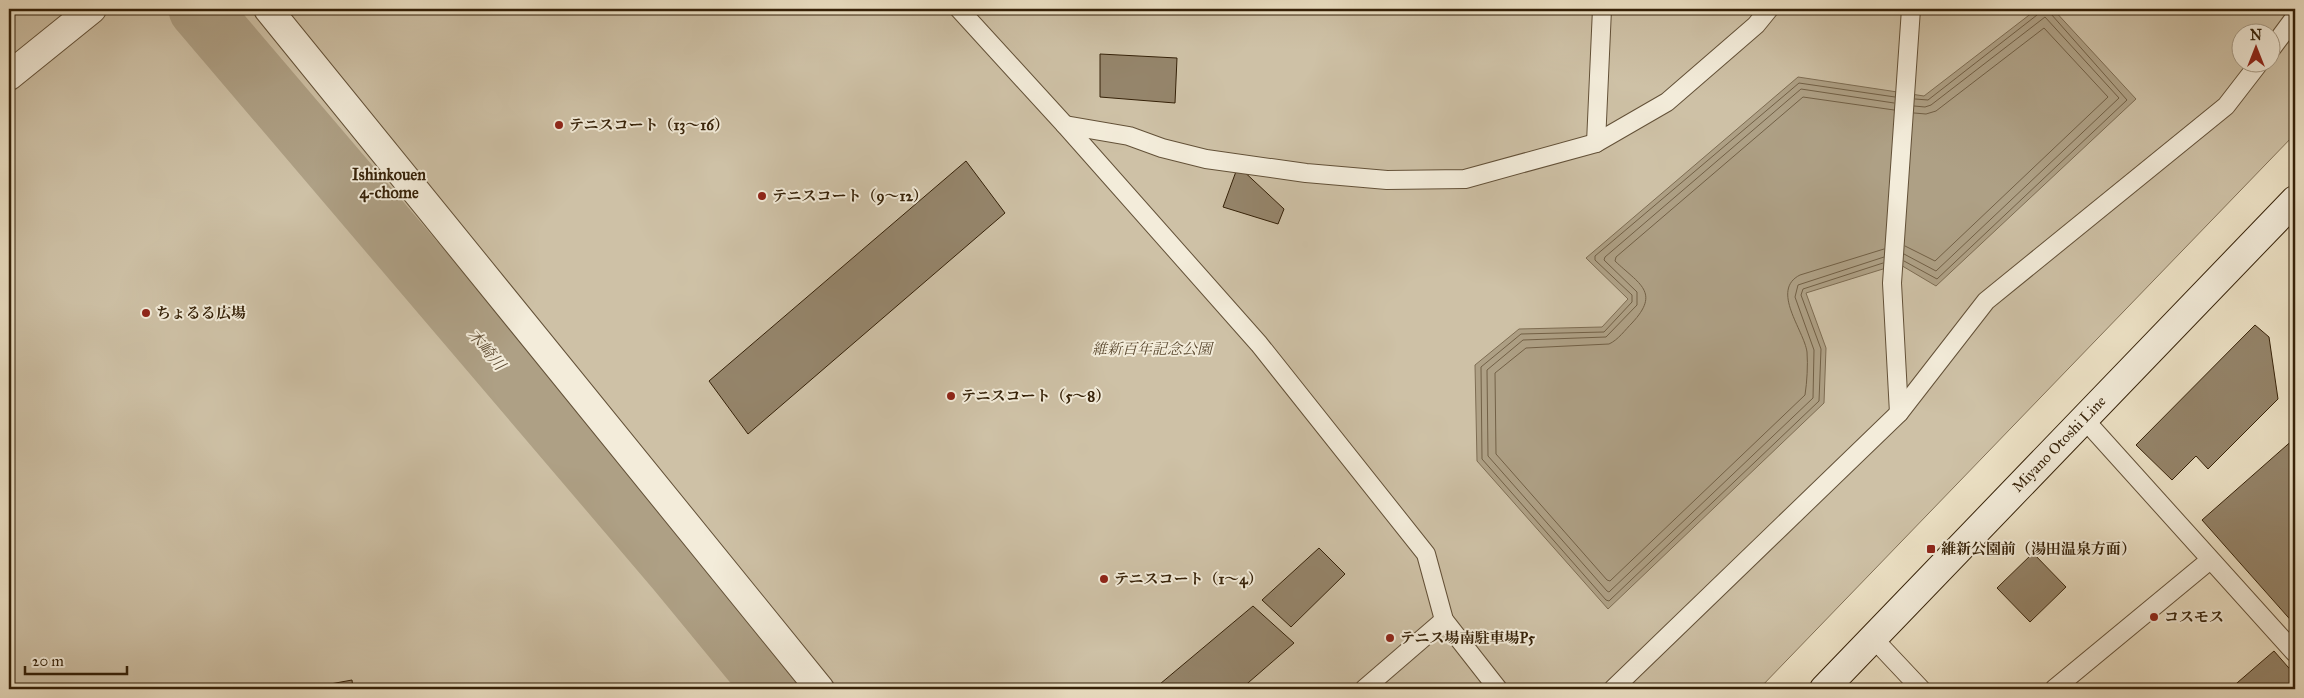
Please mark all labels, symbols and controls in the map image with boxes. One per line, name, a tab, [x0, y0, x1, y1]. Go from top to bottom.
north arrow	[2232, 22, 2282, 72]
text: N	[2250, 27, 2262, 44]
place label: テニスコート（13～16）	[569, 116, 729, 135]
marker: テニスコート（13～16）	[553, 119, 565, 131]
district label: Ishinkouen 4-chome	[352, 165, 426, 203]
place label: テニスコート（9～12）	[772, 187, 928, 206]
marker: テニスコート（9～12）	[756, 190, 768, 202]
place label: ちょるる広場	[156, 304, 246, 322]
marker: ちょるる広場	[140, 307, 152, 319]
water label: 木崎川	[464, 325, 511, 375]
park label: 維新百年記念公園	[1092, 340, 1215, 358]
place label: テニスコート（5～8）	[961, 387, 1110, 405]
marker: テニスコート（5～8）	[945, 390, 957, 402]
street label: Miyano Otoshi Line	[2008, 392, 2110, 496]
place label: 維新公園前（湯田温泉方面）	[1941, 540, 2136, 558]
marker: 維新公園前（湯田温泉方面）	[1925, 543, 1937, 555]
place label: テニスコート（1～4）	[1114, 570, 1263, 589]
marker: テニスコート（1～4）	[1098, 573, 1110, 585]
place label: コスモス	[2164, 608, 2224, 626]
marker: コスモス	[2148, 611, 2160, 623]
place label: テニス場南駐車場P5	[1400, 629, 1535, 647]
marker: テニス場南駐車場P5	[1384, 632, 1396, 644]
scale bar	[25, 643, 128, 675]
text: 20 m	[32, 652, 64, 670]

